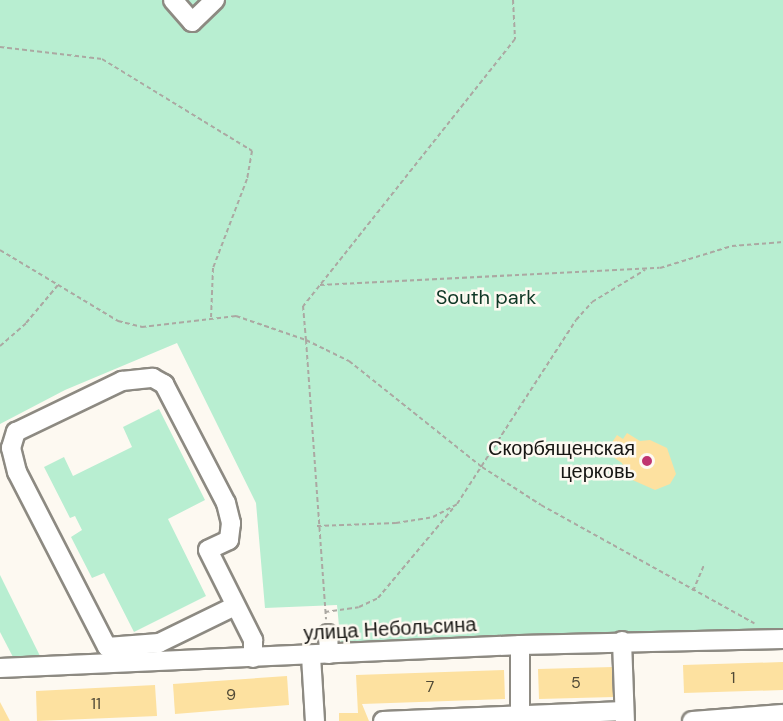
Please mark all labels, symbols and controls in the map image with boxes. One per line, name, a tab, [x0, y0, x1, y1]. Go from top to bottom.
park label: South park	[436, 285, 536, 309]
place label: Скорбященская церковь	[488, 437, 635, 484]
marker: Скорбященская церковь	[640, 454, 654, 468]
street label: улица Небольсина	[303, 612, 477, 646]
house number: 1	[731, 668, 735, 688]
house number: 5	[571, 673, 581, 693]
house number: 7	[426, 677, 434, 697]
house number: 9	[226, 685, 236, 705]
house number: 11	[91, 694, 101, 714]

